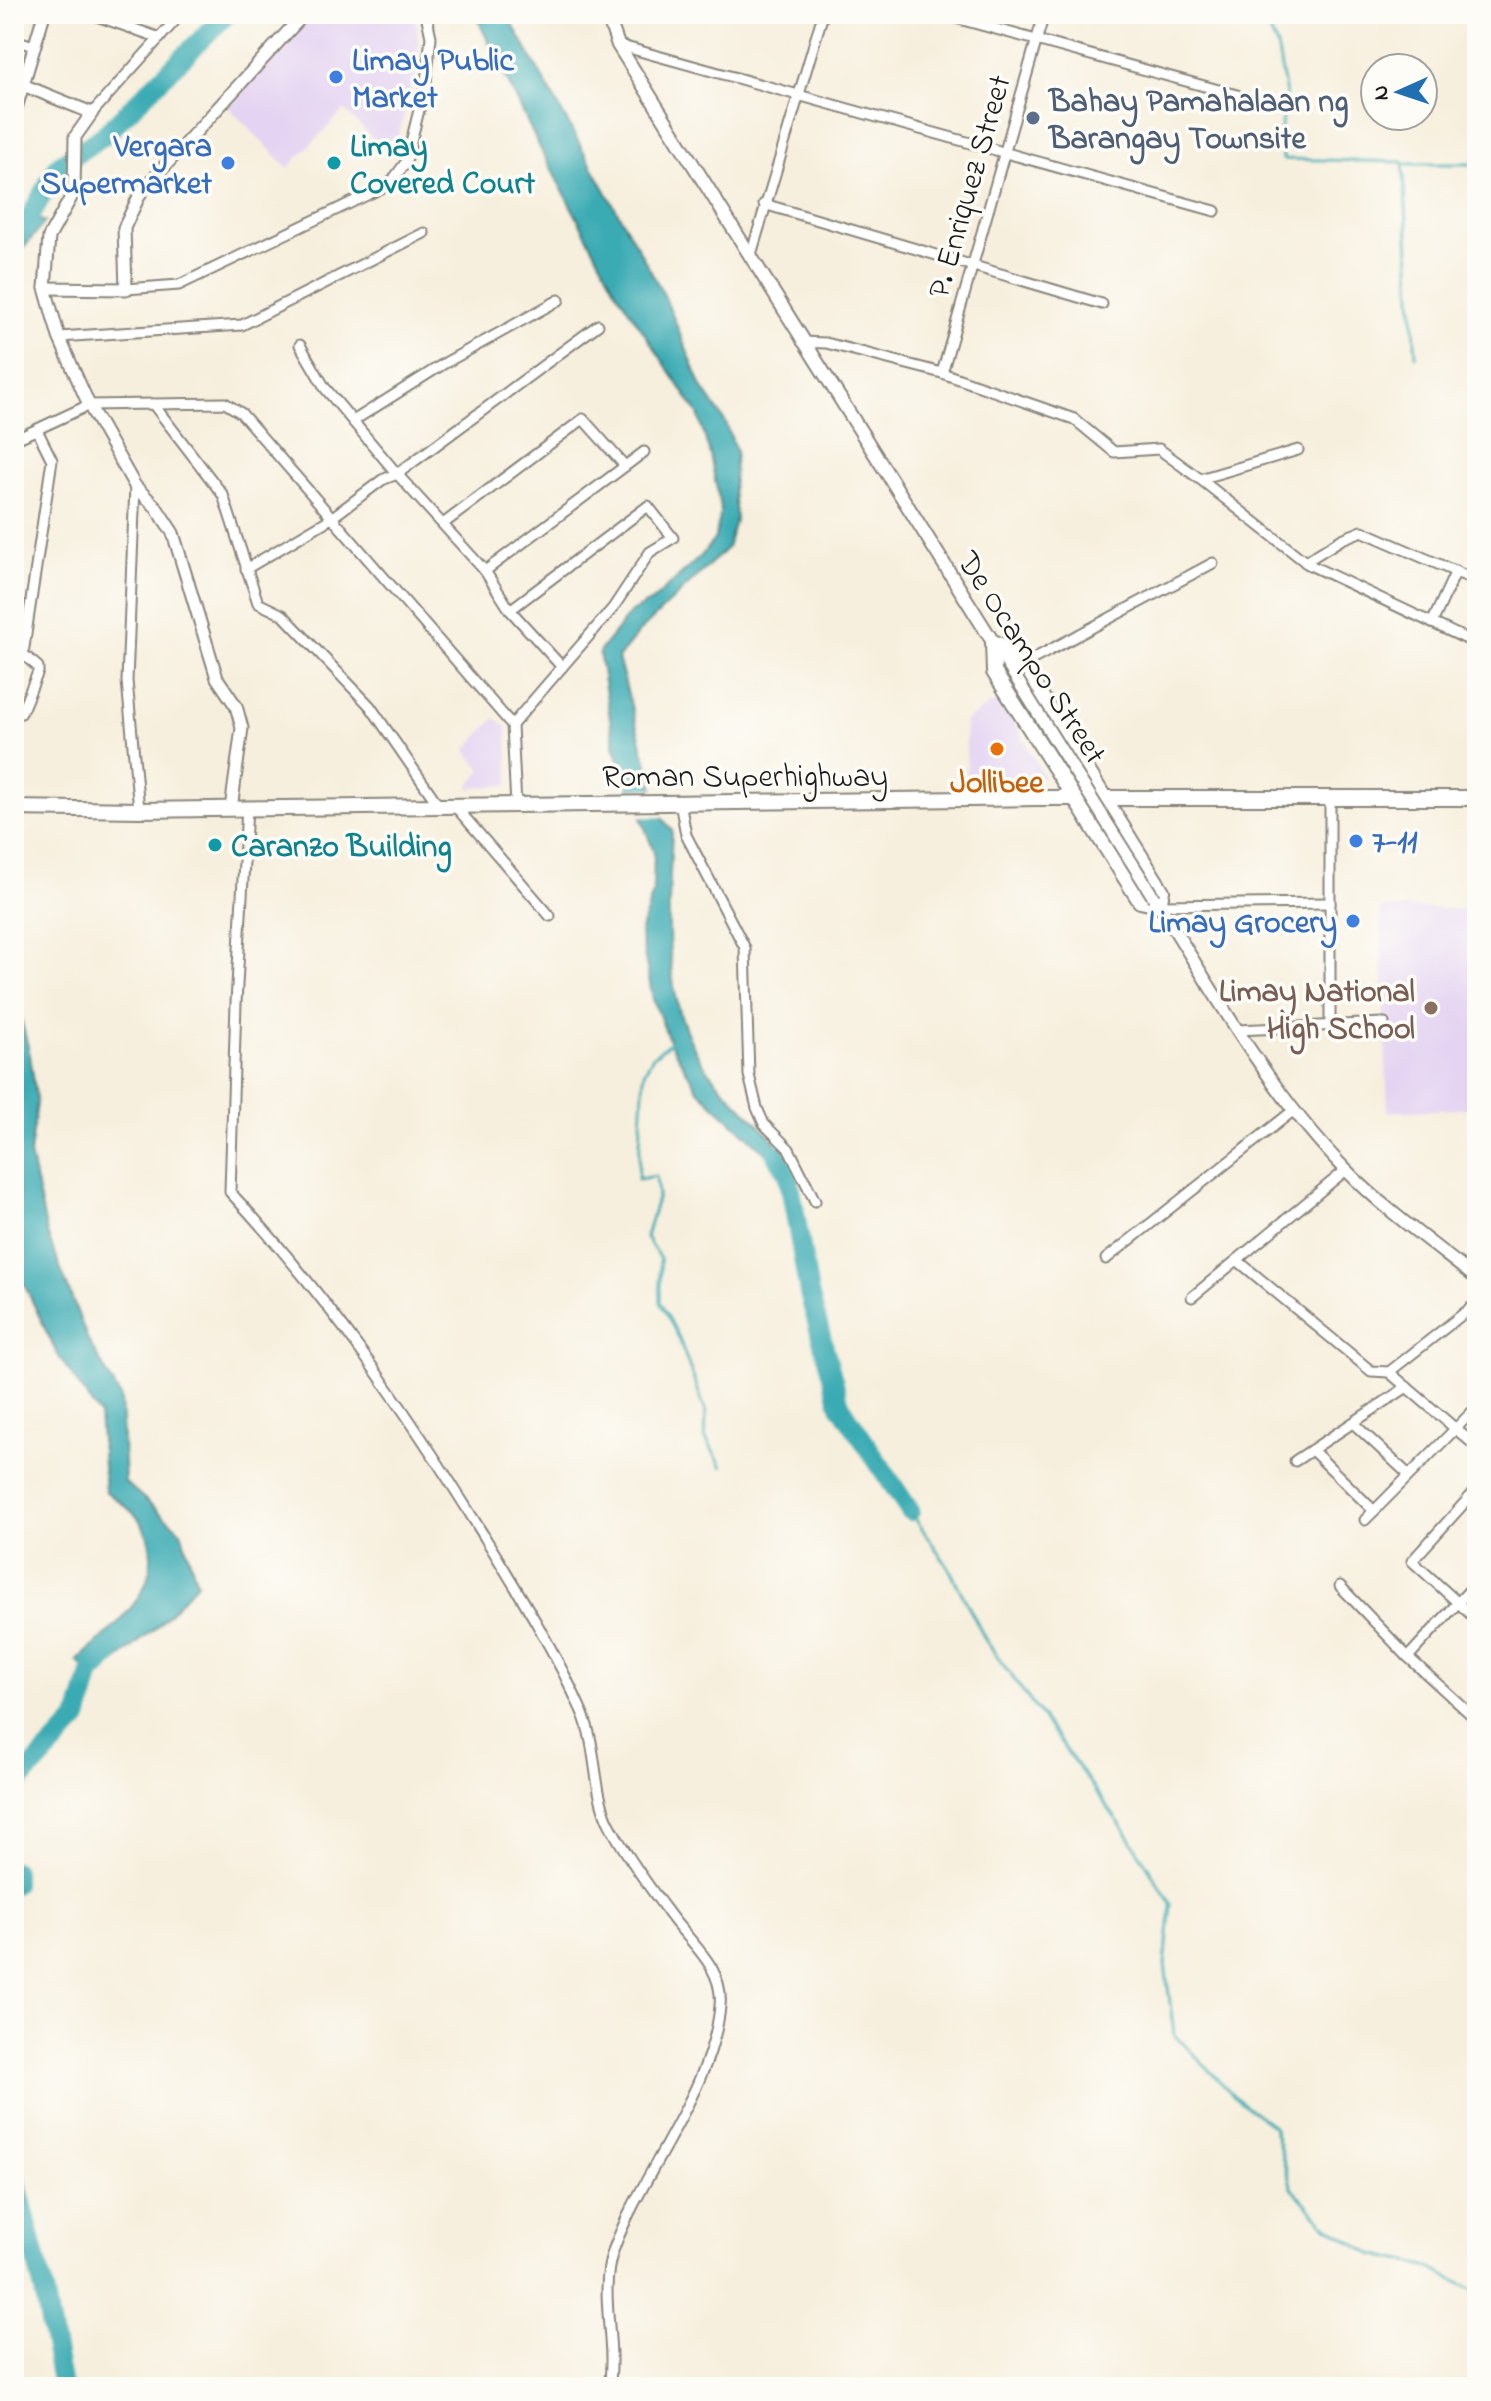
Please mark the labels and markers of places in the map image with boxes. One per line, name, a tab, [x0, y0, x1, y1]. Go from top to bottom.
place label: Limay Public Market	[352, 39, 514, 123]
marker: Limay Public Market	[327, 68, 345, 86]
place label: Bahay Pamahalaan ng Barangay Townsite	[1047, 80, 1348, 165]
marker: Bahay Pamahalaan ng Barangay Townsite	[1024, 109, 1042, 127]
place label: Vergara Supermarket	[40, 125, 212, 209]
place label: Limay Covered Court	[350, 125, 535, 209]
marker: Vergara Supermarket	[219, 154, 237, 172]
marker: Limay Covered Court	[325, 154, 343, 172]
marker: Jollibee	[988, 740, 1006, 758]
place label: Jollibee	[950, 761, 1045, 808]
place label: 7-11	[1372, 821, 1418, 868]
place label: Caranzo Building	[231, 825, 452, 873]
marker: 7-11	[1347, 832, 1365, 850]
marker: Caranzo Building	[206, 836, 224, 854]
place label: Limay Grocery	[1149, 901, 1337, 949]
marker: Limay Grocery	[1344, 912, 1362, 930]
place label: Limay National High School	[1219, 970, 1415, 1055]
marker: Limay National High School	[1422, 999, 1440, 1017]

